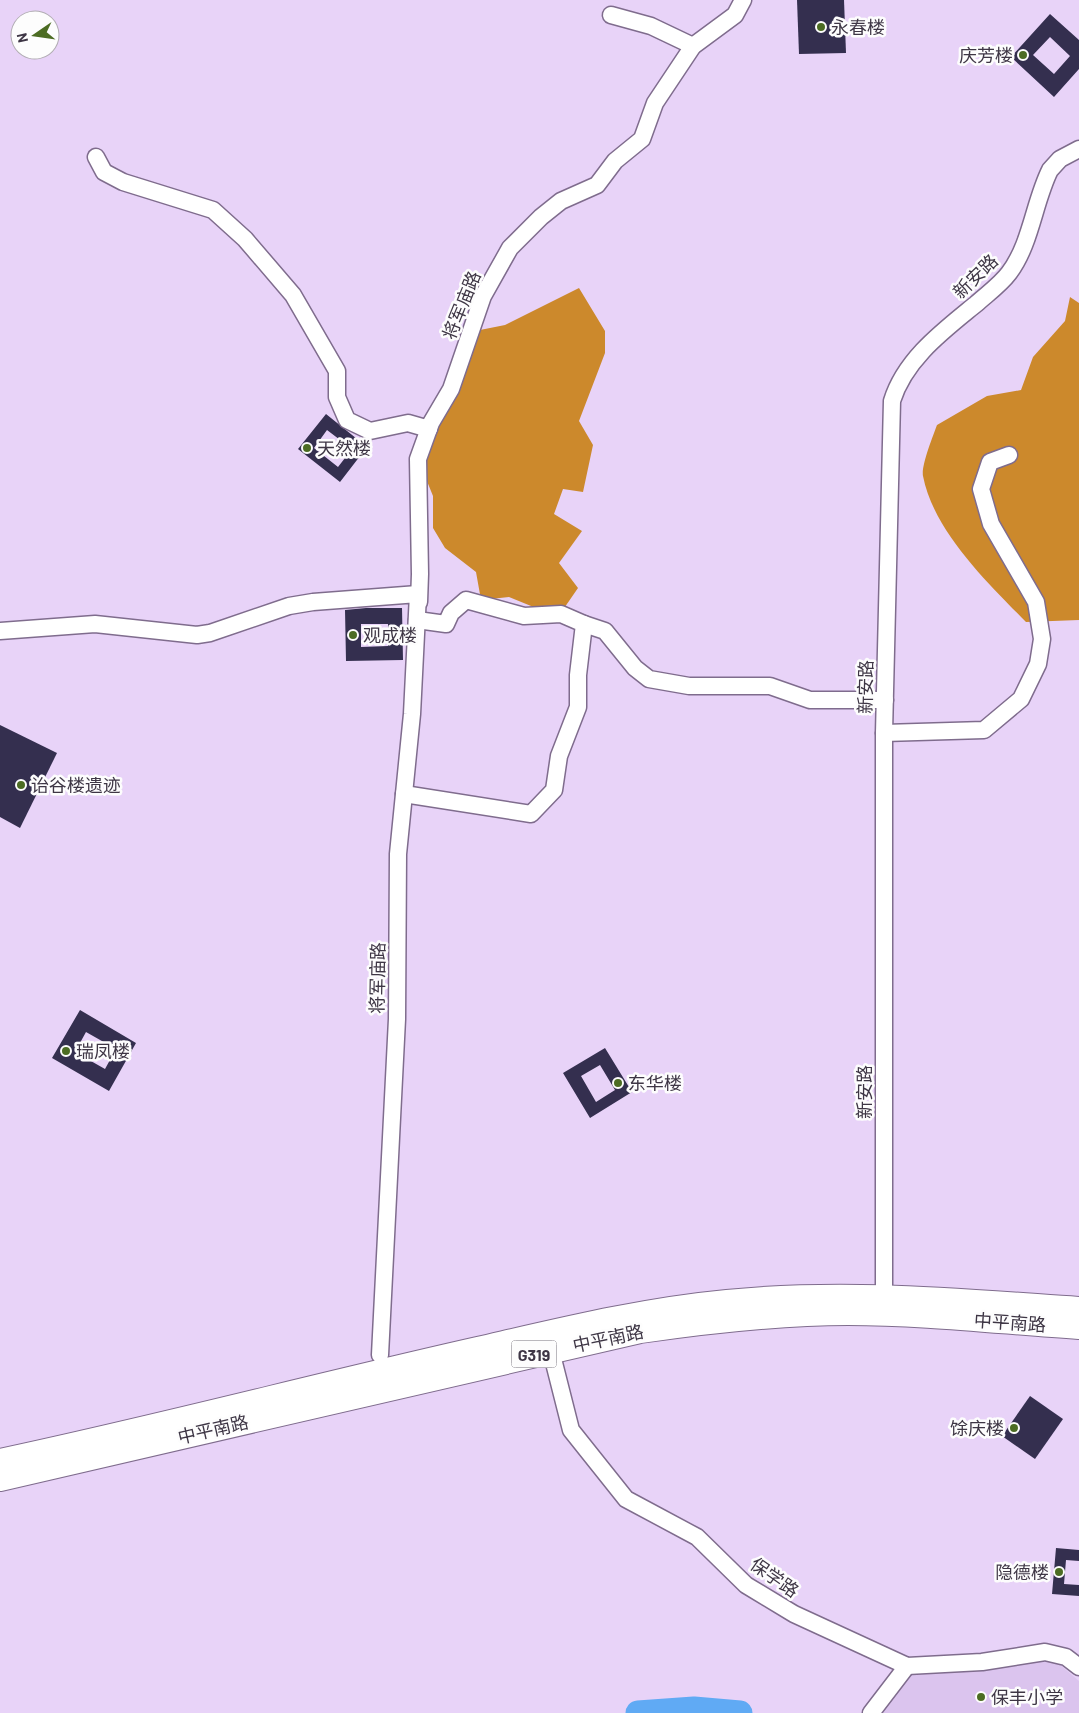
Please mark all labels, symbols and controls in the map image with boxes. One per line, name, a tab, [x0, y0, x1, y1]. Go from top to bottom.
north arrow	[10, 10, 60, 60]
place label: 永春楼	[831, 16, 885, 38]
marker: 永春楼	[815, 21, 827, 33]
text: N	[13, 32, 31, 44]
place label: 庆芳楼	[959, 44, 1013, 66]
marker: 庆芳楼	[1017, 49, 1029, 61]
street label: 新安路	[948, 249, 1002, 303]
street label: 将军庙路	[437, 268, 485, 342]
place label: 天然楼	[317, 437, 371, 459]
marker: 天然楼	[301, 442, 313, 454]
place label: 观成楼	[363, 624, 417, 646]
marker: 观成楼	[347, 629, 359, 641]
street label: 新安路	[854, 660, 876, 714]
place label: 诒谷楼遗迹	[31, 774, 121, 796]
marker: 诒谷楼遗迹	[15, 779, 27, 791]
street label: 将军庙路	[365, 942, 389, 1014]
place label: 瑞凤楼	[76, 1040, 130, 1062]
marker: 瑞凤楼	[60, 1045, 72, 1057]
street label: 新安路	[853, 1065, 875, 1119]
place label: 东华楼	[628, 1072, 682, 1094]
marker: 东华楼	[612, 1077, 624, 1089]
street label: 中平南路	[973, 1309, 1047, 1335]
street label: 中平南路	[570, 1320, 646, 1356]
road number: G319	[512, 1340, 556, 1368]
street label: 中平南路	[175, 1410, 251, 1448]
place label: 馀庆楼	[950, 1417, 1004, 1439]
marker: 馀庆楼	[1008, 1422, 1020, 1434]
street label: 保学路	[747, 1553, 803, 1601]
place label: 隐德楼	[995, 1561, 1049, 1583]
marker: 隐德楼	[1053, 1566, 1065, 1578]
place label: 保丰小学	[991, 1686, 1063, 1708]
marker: 保丰小学	[975, 1691, 987, 1703]

